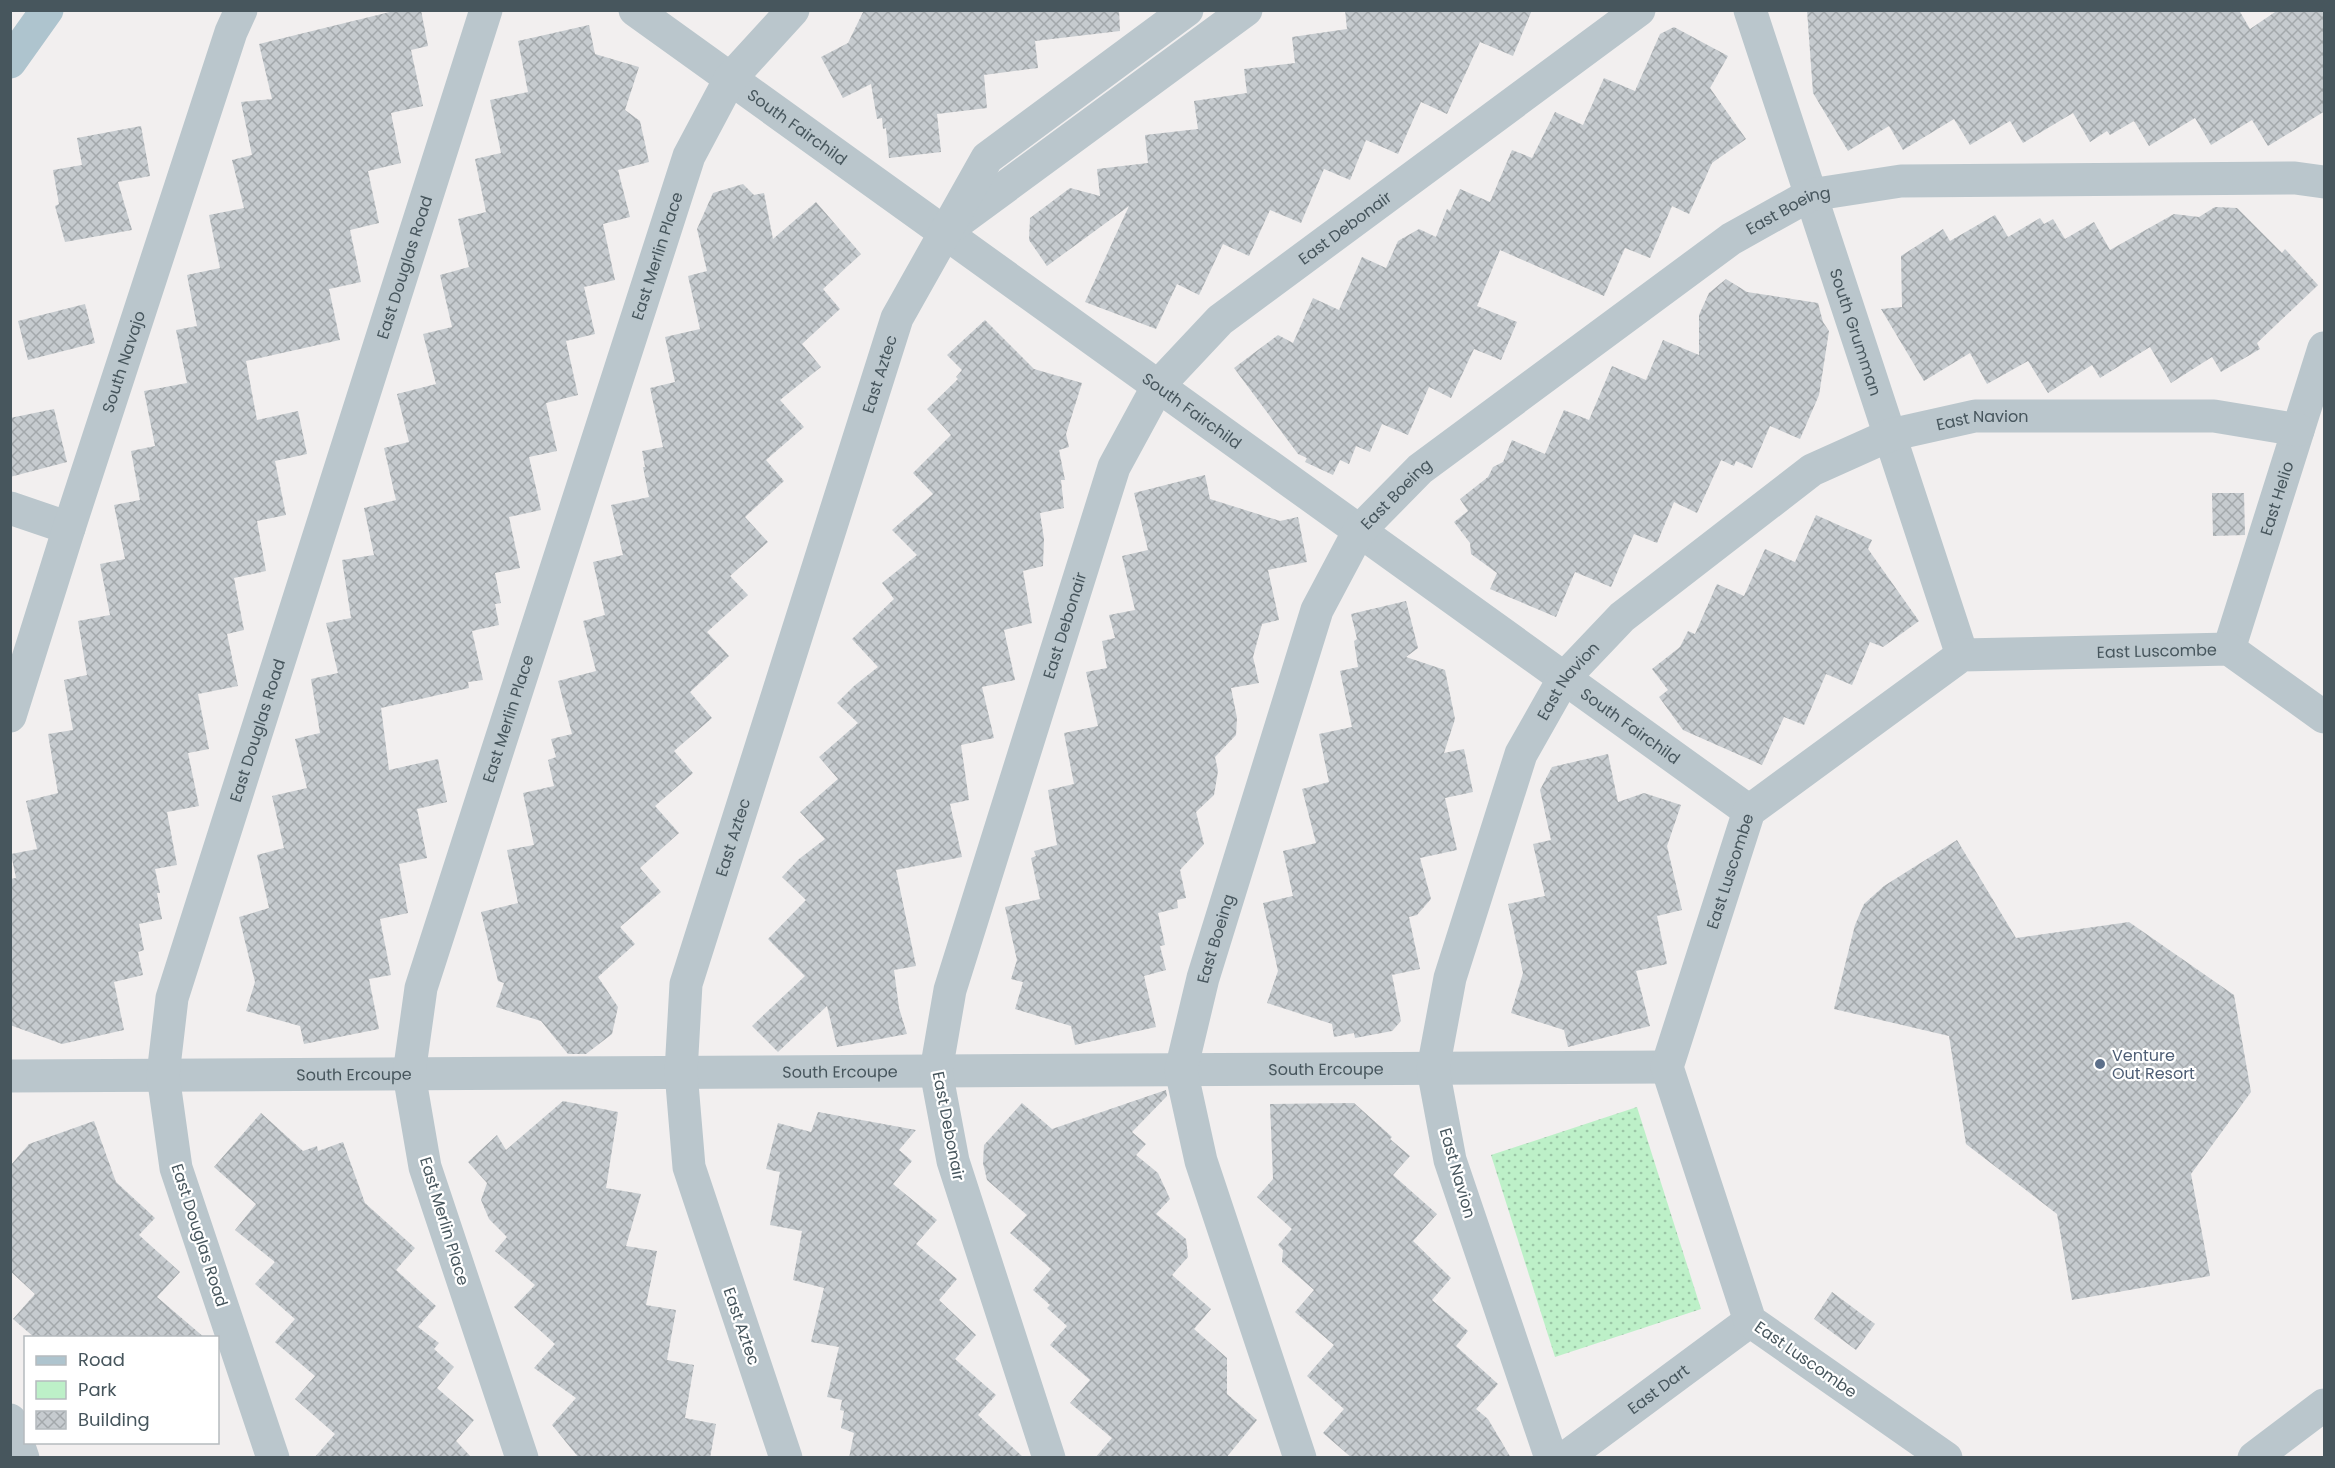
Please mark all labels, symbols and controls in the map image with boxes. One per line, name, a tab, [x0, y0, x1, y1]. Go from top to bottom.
street label: South Fairchild	[743, 83, 852, 171]
street label: East Boeing	[1742, 181, 1832, 241]
street label: East Debonair	[1294, 186, 1396, 270]
street label: East Merlin Place	[626, 189, 689, 323]
street label: East Douglas Road	[371, 193, 438, 342]
street label: South Grumman	[1824, 265, 1887, 399]
street label: South Navajo	[96, 308, 151, 416]
street label: East Aztec	[857, 332, 903, 416]
street label: South Fairchild	[1137, 367, 1246, 455]
street label: East Navion	[1934, 405, 2028, 436]
street label: East Boeing	[1355, 453, 1437, 535]
street label: East Helio	[2255, 458, 2300, 538]
street label: East Debonair	[1037, 569, 1092, 682]
street label: East Navion	[1531, 637, 1605, 724]
street label: East Luscombe	[2096, 638, 2217, 664]
street label: East Merlin Place	[477, 652, 540, 786]
street label: East Douglas Road	[224, 656, 291, 805]
street label: South Fairchild	[1576, 682, 1685, 770]
street label: East Aztec	[710, 795, 756, 880]
street label: East Luscombe	[1701, 810, 1760, 932]
street label: East Boeing	[1191, 891, 1240, 986]
place label: Venture Out Resort	[2112, 1044, 2195, 1085]
marker: Venture Out Resort	[2093, 1057, 2107, 1071]
street label: South Ercoupe	[1268, 1058, 1384, 1081]
street label: South Ercoupe	[782, 1060, 898, 1084]
street label: South Ercoupe	[296, 1063, 412, 1086]
street label: East Debonair	[927, 1070, 970, 1183]
street label: East Navion	[1434, 1125, 1481, 1221]
street label: East Merlin Place	[414, 1154, 475, 1288]
street label: East Douglas Road	[166, 1161, 233, 1310]
street label: East Aztec	[717, 1284, 766, 1368]
street label: East Luscombe	[1750, 1316, 1862, 1403]
legend	[24, 1336, 219, 1444]
text: Road	[78, 1347, 125, 1372]
street label: East Dart	[1623, 1359, 1694, 1420]
text: Park	[78, 1377, 117, 1402]
text: Building	[78, 1407, 150, 1432]

